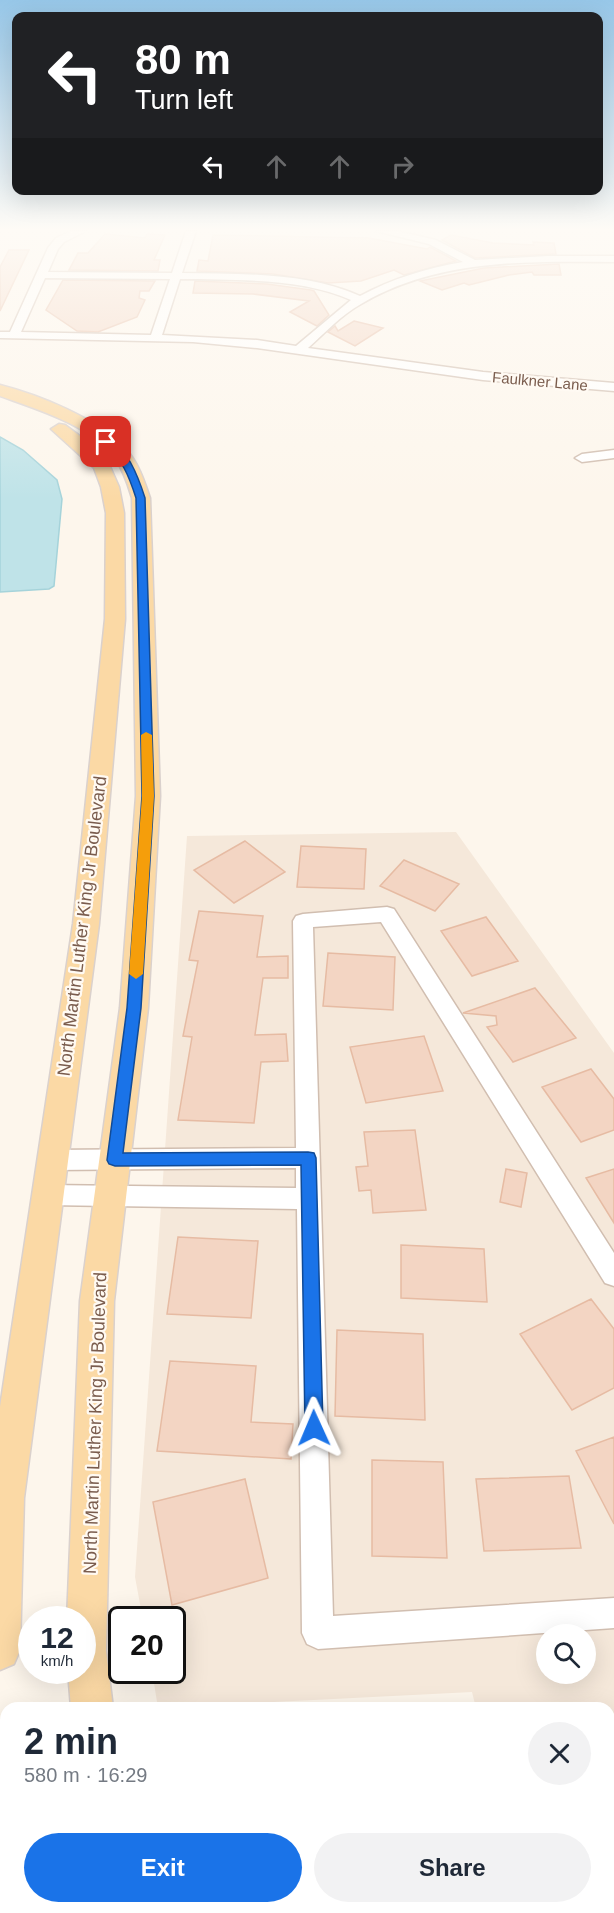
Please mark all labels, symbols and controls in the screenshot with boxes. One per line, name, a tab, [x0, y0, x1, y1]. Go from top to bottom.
icon: left	[36, 36, 114, 114]
text: 80 m	[135, 36, 231, 83]
text: Turn left	[135, 85, 233, 115]
icon: left	[197, 150, 230, 183]
icon: ahead	[260, 150, 293, 183]
icon: ahead	[323, 150, 356, 183]
icon: right	[386, 150, 419, 183]
street label: Faulkner Lane	[491, 368, 589, 394]
pin	[80, 416, 131, 467]
icon: arrive	[89, 425, 122, 458]
street label: North Martin Luther King Jr Boulevard	[54, 775, 110, 1077]
street label: North Martin Luther King Jr Boulevard	[80, 1272, 110, 1574]
position arrow	[282, 1396, 346, 1460]
speed limit sign: 20	[108, 1606, 186, 1684]
text: 12	[40, 1621, 74, 1654]
map controls	[536, 1624, 596, 1684]
button: search	[536, 1624, 596, 1684]
text: km/h	[41, 1652, 73, 1669]
text: 2 min	[24, 1721, 118, 1762]
button: close	[528, 1722, 591, 1785]
text: 580 m · 16:29	[24, 1764, 147, 1786]
button: Exit	[24, 1833, 302, 1902]
button: Share	[314, 1833, 591, 1902]

